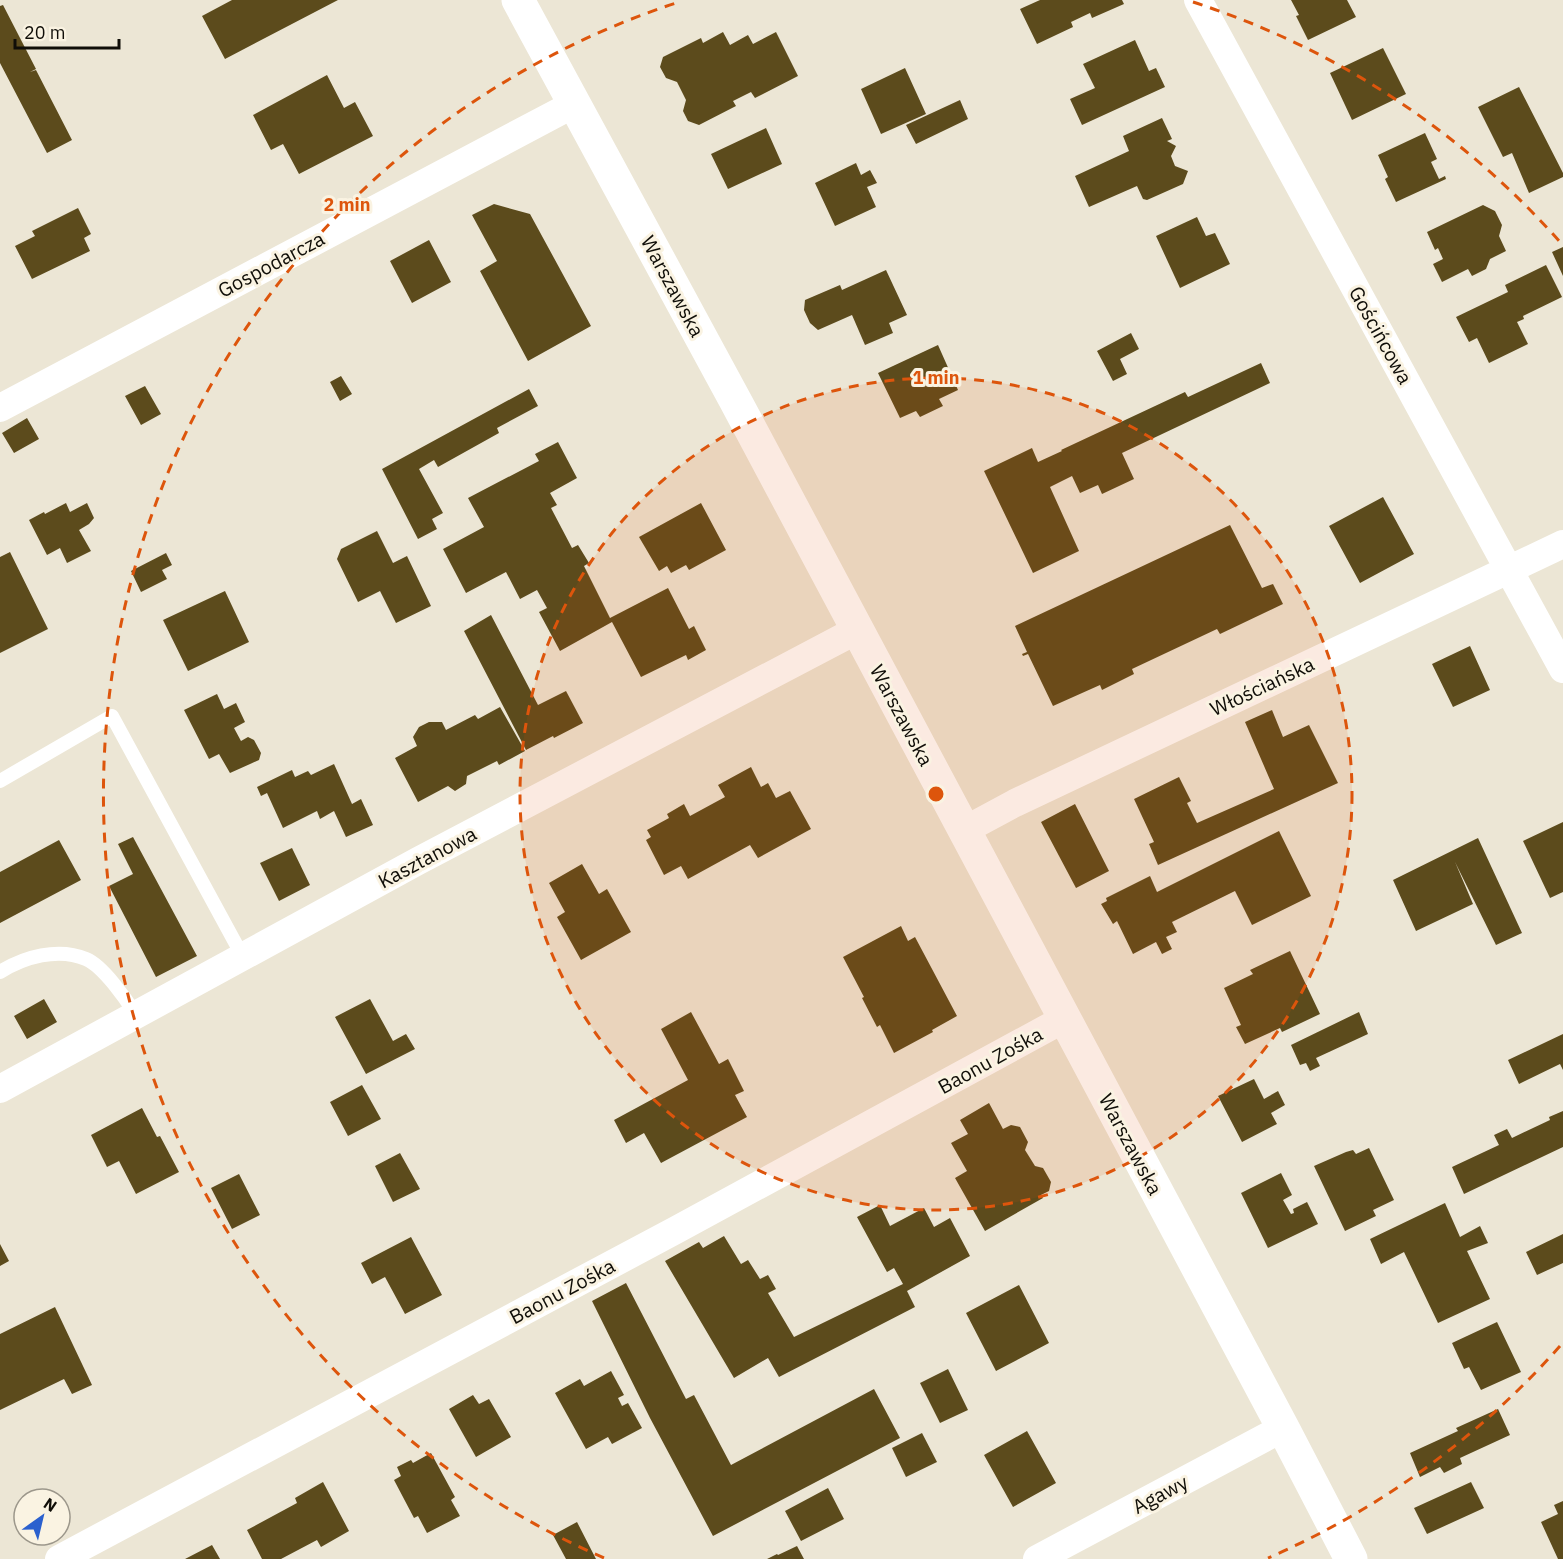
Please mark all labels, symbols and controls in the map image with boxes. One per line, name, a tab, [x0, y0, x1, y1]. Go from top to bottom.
scale bar	[15, 12, 118, 50]
text: 20 m	[24, 21, 66, 44]
text: 2 min	[323, 193, 371, 216]
street label: Gospodarcza	[213, 224, 329, 303]
street label: Warszawska	[635, 231, 711, 342]
street label: Gościńcowa	[1343, 281, 1419, 389]
text: 1 min	[912, 366, 960, 389]
street label: Włościańska	[1205, 650, 1319, 722]
street label: Warszawska	[864, 660, 940, 771]
centre of rings	[926, 784, 946, 804]
street label: Kasztanowa	[373, 820, 481, 894]
street label: Baonu Zośka	[933, 1020, 1048, 1100]
street label: Warszawska	[1093, 1089, 1169, 1200]
street label: Baonu Zośka	[504, 1252, 620, 1330]
street label: Agawy	[1127, 1468, 1193, 1520]
north arrow	[12, 1487, 72, 1547]
text: N	[40, 1493, 61, 1516]

